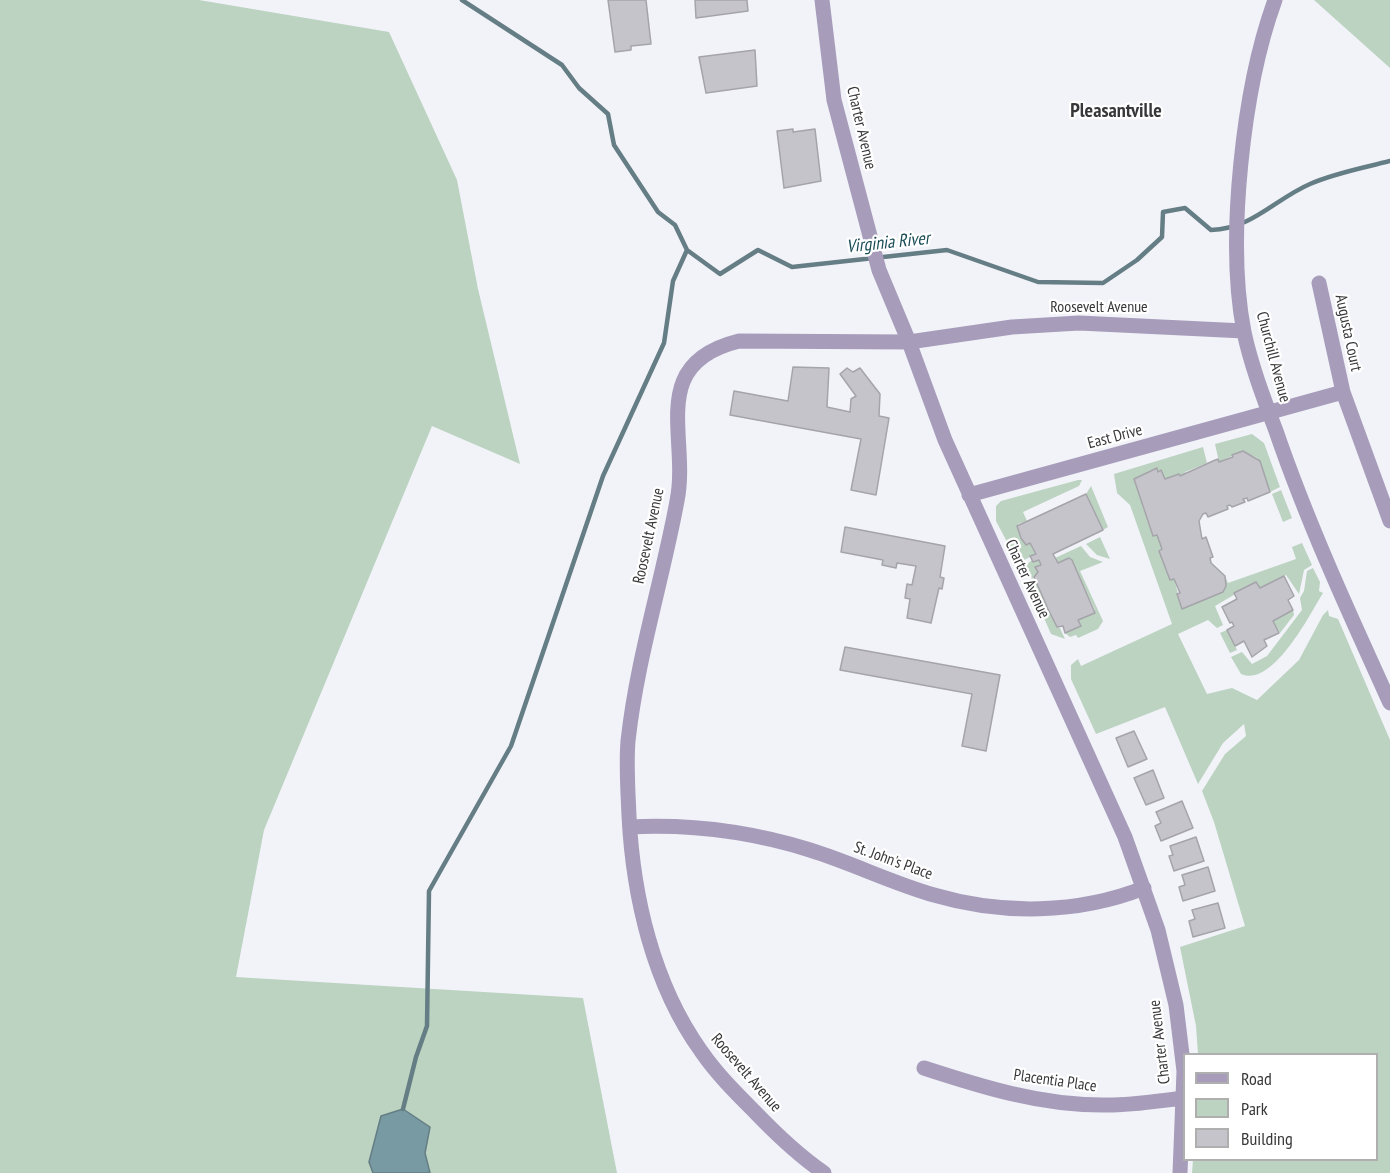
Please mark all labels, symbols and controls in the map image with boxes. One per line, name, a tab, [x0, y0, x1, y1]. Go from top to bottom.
street label: Charter Avenue	[842, 85, 880, 171]
district label: Pleasantville	[1070, 99, 1162, 123]
water label: Virginia River	[845, 228, 931, 258]
street label: Augusta Court	[1331, 293, 1365, 373]
street label: Roosevelt Avenue	[1050, 297, 1148, 317]
street label: Churchill Avenue	[1252, 309, 1294, 405]
street label: East Drive	[1086, 421, 1144, 453]
street label: Roosevelt Avenue	[629, 486, 669, 586]
street label: Charter Avenue	[1000, 537, 1054, 621]
street label: St. John's Place	[851, 838, 935, 884]
street label: Charter Avenue	[1145, 999, 1175, 1085]
street label: Roosevelt Avenue	[707, 1030, 785, 1116]
legend	[1183, 1053, 1378, 1161]
street label: Placentia Place	[1012, 1066, 1098, 1096]
text: Road	[1241, 1067, 1272, 1090]
text: Park	[1241, 1097, 1268, 1120]
text: Building	[1241, 1127, 1293, 1150]

